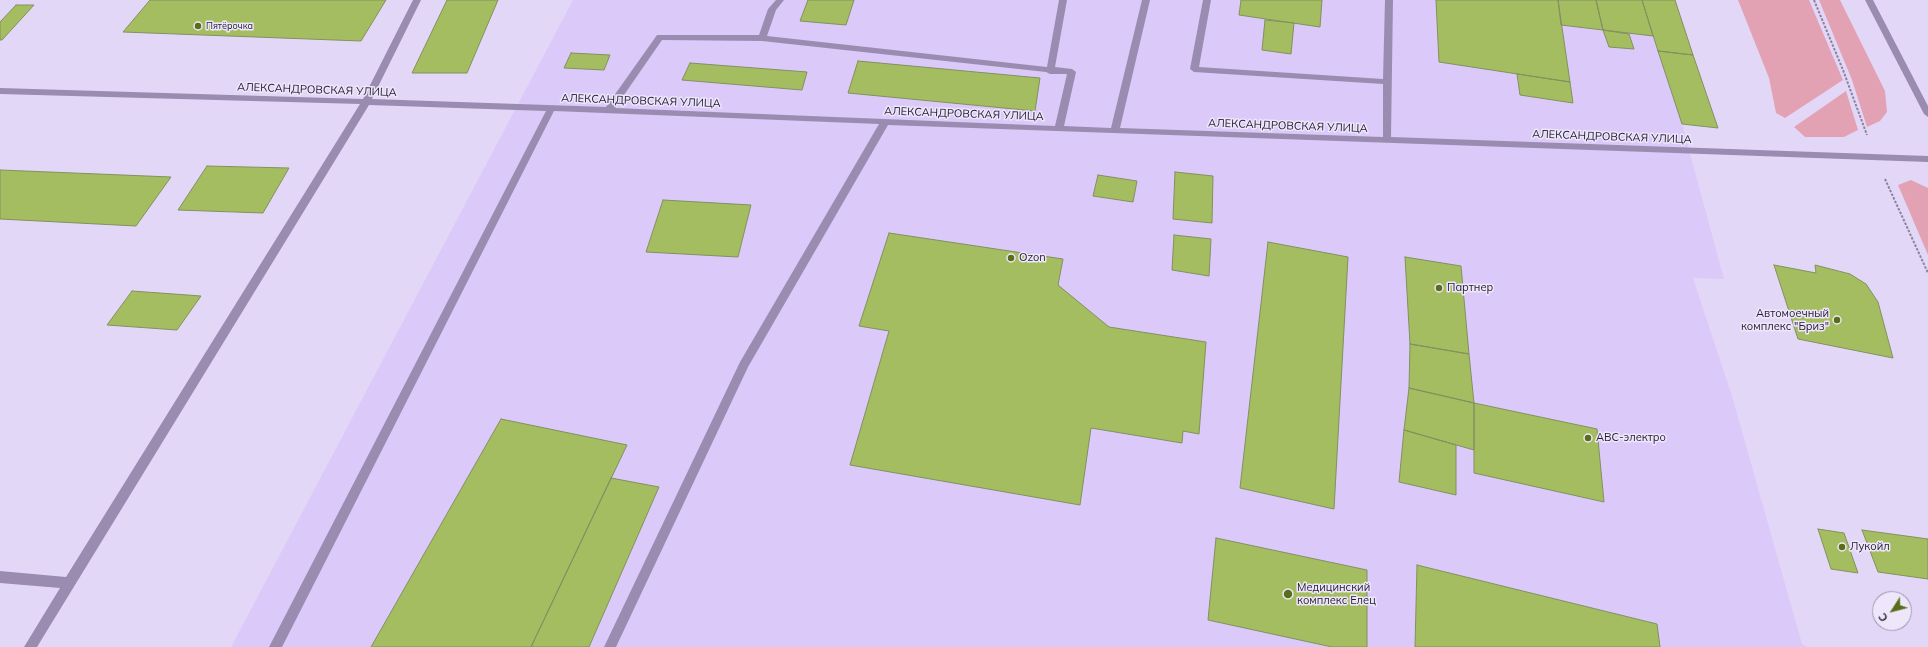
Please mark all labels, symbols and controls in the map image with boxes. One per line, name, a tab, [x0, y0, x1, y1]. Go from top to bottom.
marker: Пятёрочка	[193, 21, 203, 31]
place label: Пятёрочка	[206, 21, 253, 31]
street label: АЛЕКСАНДРОВСКАЯ УЛИЦА	[237, 81, 397, 99]
street label: АЛЕКСАНДРОВСКАЯ УЛИЦА	[561, 92, 721, 110]
street label: АЛЕКСАНДРОВСКАЯ УЛИЦА	[884, 105, 1044, 123]
street label: АЛЕКСАНДРОВСКАЯ УЛИЦА	[1208, 117, 1368, 135]
street label: АЛЕКСАНДРОВСКАЯ УЛИЦА	[1532, 128, 1692, 146]
place label: Ozon	[1019, 251, 1046, 265]
marker: Ozon	[1006, 253, 1016, 263]
place label: Партнер	[1447, 281, 1493, 295]
marker: Партнер	[1434, 283, 1444, 293]
place label: Автомоечный комплекс "Бриз"	[1741, 307, 1829, 333]
marker: Автомоечный комплекс "Бриз"	[1832, 315, 1842, 325]
place label: АВС-электро	[1596, 431, 1666, 445]
marker: АВС-электро	[1583, 433, 1593, 443]
place label: Лукойл	[1850, 540, 1890, 554]
marker: Лукойл	[1837, 542, 1847, 552]
place label: Медицинский комплекс Елец	[1297, 581, 1376, 607]
marker: Медицинский комплекс Елец	[1282, 588, 1294, 600]
north arrow	[1872, 591, 1912, 631]
text: С	[1875, 610, 1891, 625]

